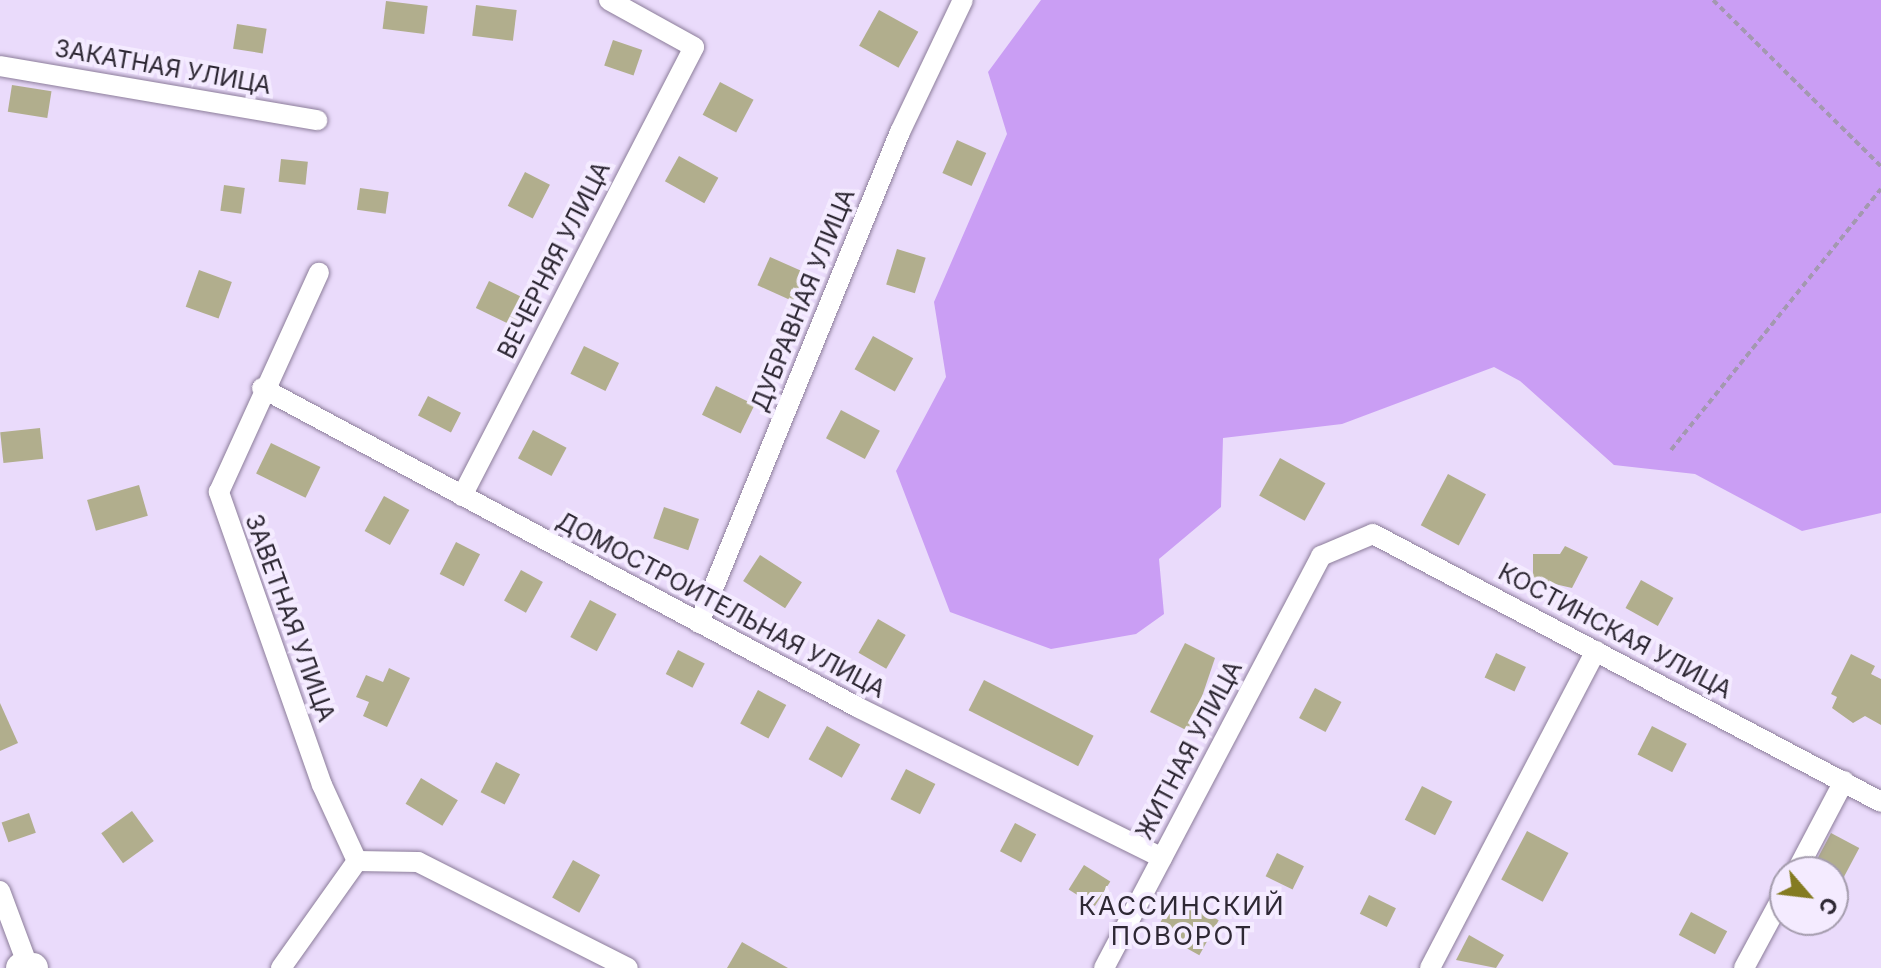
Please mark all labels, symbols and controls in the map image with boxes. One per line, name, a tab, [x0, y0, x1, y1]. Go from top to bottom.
street label: ЗАКАТНАЯ УЛИЦА	[53, 34, 273, 100]
street label: ВЕЧЕРНЯЯ УЛИЦА	[492, 157, 616, 363]
street label: ДУБРАВНАЯ УЛИЦА	[745, 184, 861, 416]
street label: ДОМОСТРОИТЕЛЬНАЯ УЛИЦА	[552, 506, 890, 704]
street label: ЗАВЕТНАЯ УЛИЦА	[239, 510, 341, 726]
street label: КОСТИНСКАЯ УЛИЦА	[1493, 557, 1737, 705]
street label: ЖИТНАЯ УЛИЦА	[1130, 656, 1248, 844]
north arrow	[1769, 856, 1849, 936]
district label: КАССИНСКИЙ ПОВОРОТ	[1078, 890, 1286, 952]
text: С	[1813, 893, 1844, 920]

